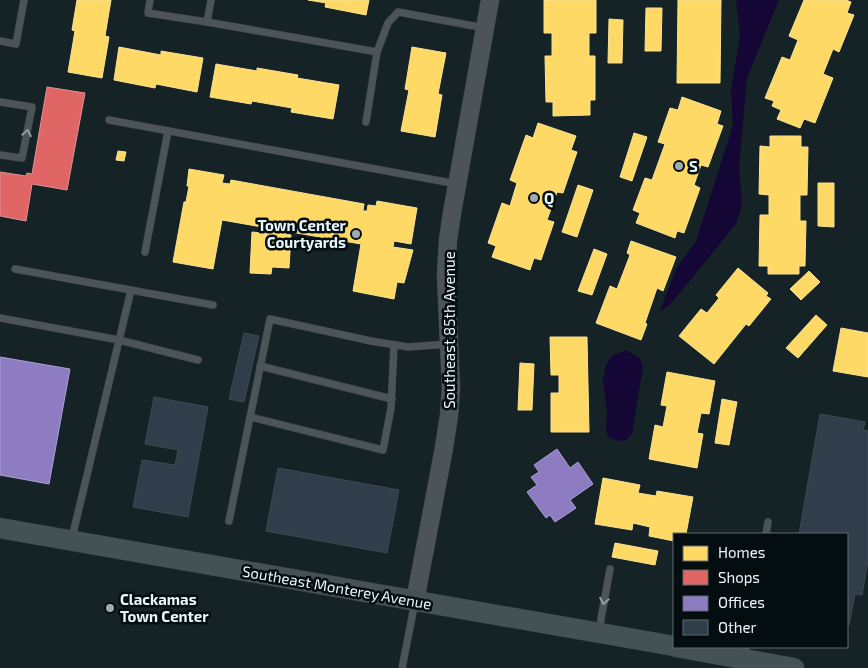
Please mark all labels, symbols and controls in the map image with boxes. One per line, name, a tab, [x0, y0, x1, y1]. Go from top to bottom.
one-way arrow	[21, 128, 31, 137]
place label: S	[689, 157, 698, 175]
marker: S	[673, 160, 685, 172]
place label: Q	[544, 189, 554, 208]
marker: Q	[528, 192, 540, 204]
place label: Town Center Courtyards	[257, 216, 347, 252]
marker: Town Center Courtyards	[350, 228, 362, 240]
street label: Southeast 85th Avenue	[440, 251, 458, 409]
legend	[673, 533, 848, 648]
text: Homes	[718, 543, 765, 561]
street label: Southeast Monterey Avenue	[241, 561, 433, 613]
text: Shops	[718, 568, 760, 586]
place label: Clackamas Town Center	[120, 590, 209, 625]
text: Offices	[718, 593, 765, 611]
one-way arrow	[600, 597, 610, 606]
marker: Clackamas Town Center	[104, 602, 116, 614]
text: Other	[718, 618, 757, 636]

